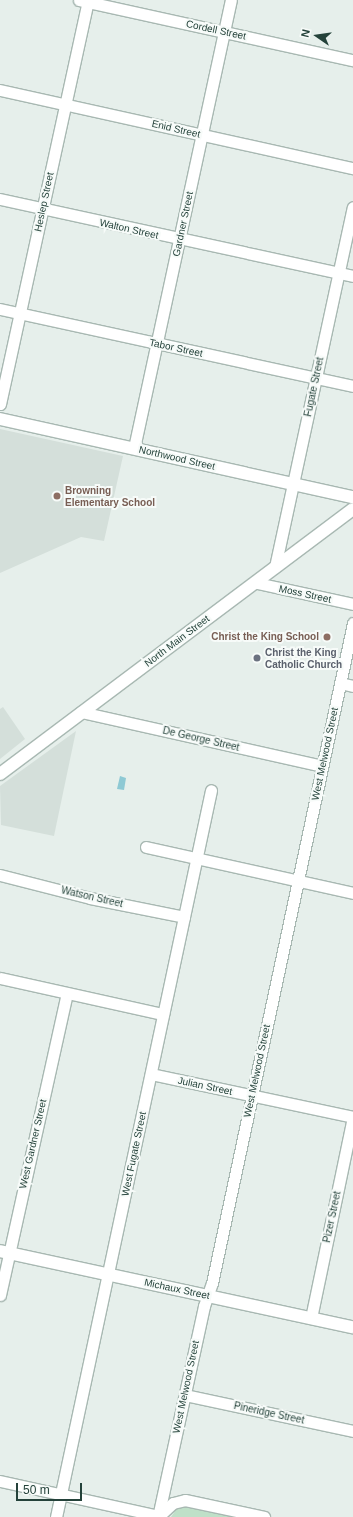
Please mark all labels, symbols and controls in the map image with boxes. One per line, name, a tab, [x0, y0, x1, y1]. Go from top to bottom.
north arrow	[297, 16, 337, 56]
street label: Cordell Street	[185, 18, 247, 42]
text: N	[299, 28, 312, 39]
street label: Enid Street	[151, 118, 201, 140]
street label: Heslep Street	[32, 171, 56, 233]
street label: Gardner Street	[170, 190, 196, 258]
street label: Walton Street	[98, 216, 160, 242]
street label: Tabor Street	[148, 336, 204, 360]
street label: Fugate Street	[302, 356, 326, 418]
street label: Northwood Street	[138, 443, 216, 473]
place label: Browning Elementary School	[65, 484, 155, 508]
marker: Browning Elementary School	[52, 491, 62, 501]
street label: Moss Street	[278, 583, 332, 605]
street label: North Main Street	[142, 613, 212, 669]
place label: Christ the King School	[211, 631, 319, 643]
marker: Christ the King School	[322, 632, 332, 642]
place label: Christ the King Catholic Church	[265, 646, 342, 670]
marker: Christ the King Catholic Church	[252, 653, 262, 663]
street label: West Melwood Street	[309, 706, 341, 802]
street label: De George Street	[161, 724, 241, 754]
street label: Watson Street	[60, 884, 124, 910]
street label: West Melwood Street	[241, 1023, 273, 1119]
street label: Julian Street	[177, 1074, 233, 1098]
street label: West Gardner Street	[17, 1098, 49, 1190]
street label: West Fugate Street	[119, 1111, 149, 1197]
street label: Pizer Street	[321, 1190, 343, 1244]
street label: Michaux Street	[143, 1276, 211, 1302]
street label: West Melwood Street	[170, 1339, 202, 1435]
street label: Pineridge Street	[233, 1400, 305, 1426]
scale bar	[18, 1475, 84, 1501]
text: 50 m	[23, 1483, 50, 1497]

